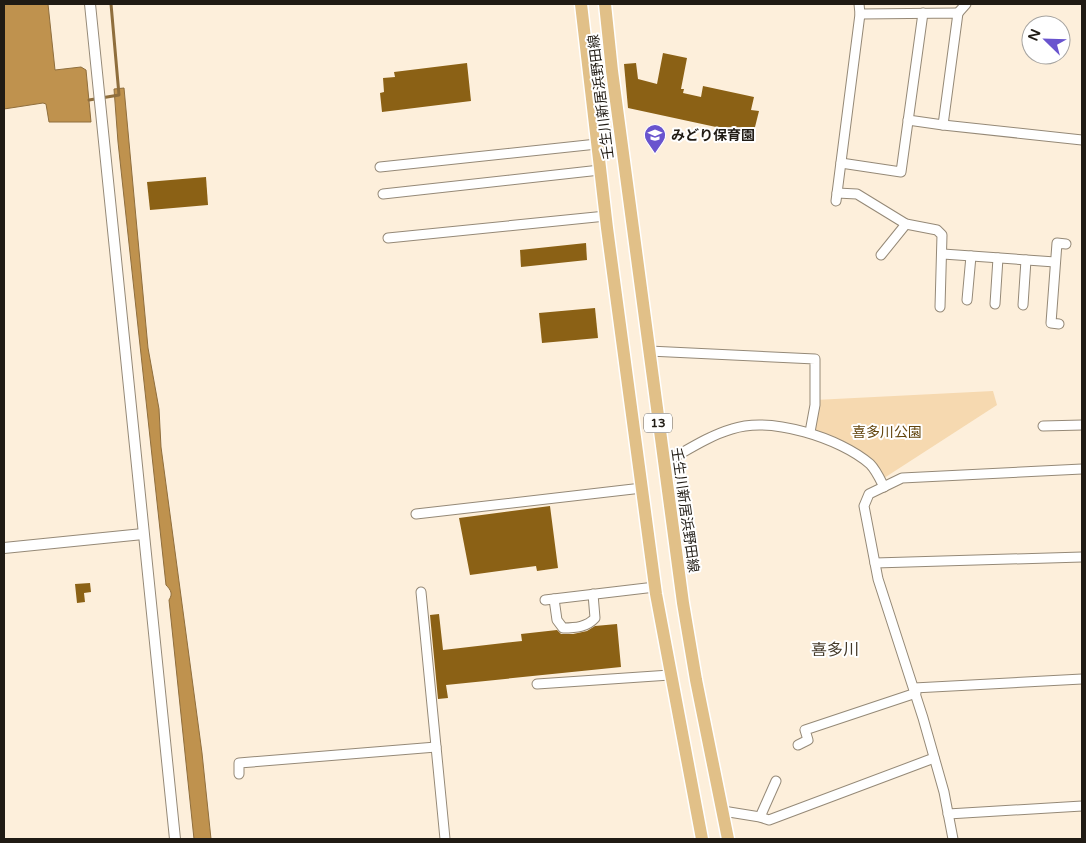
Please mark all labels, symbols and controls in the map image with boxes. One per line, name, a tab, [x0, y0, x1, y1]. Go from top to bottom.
north arrow	[1021, 15, 1071, 65]
text: N	[1024, 27, 1045, 44]
street label: 壬生川新居浜野田線	[585, 33, 617, 161]
school or university icon: みどり保育園	[643, 123, 667, 154]
place label: みどり保育園	[671, 127, 755, 144]
road number: 13	[644, 413, 672, 432]
park label: 喜多川公園	[852, 424, 922, 441]
street label: 壬生川新居浜野田線	[668, 446, 702, 574]
district label: 喜多川	[811, 640, 859, 660]

